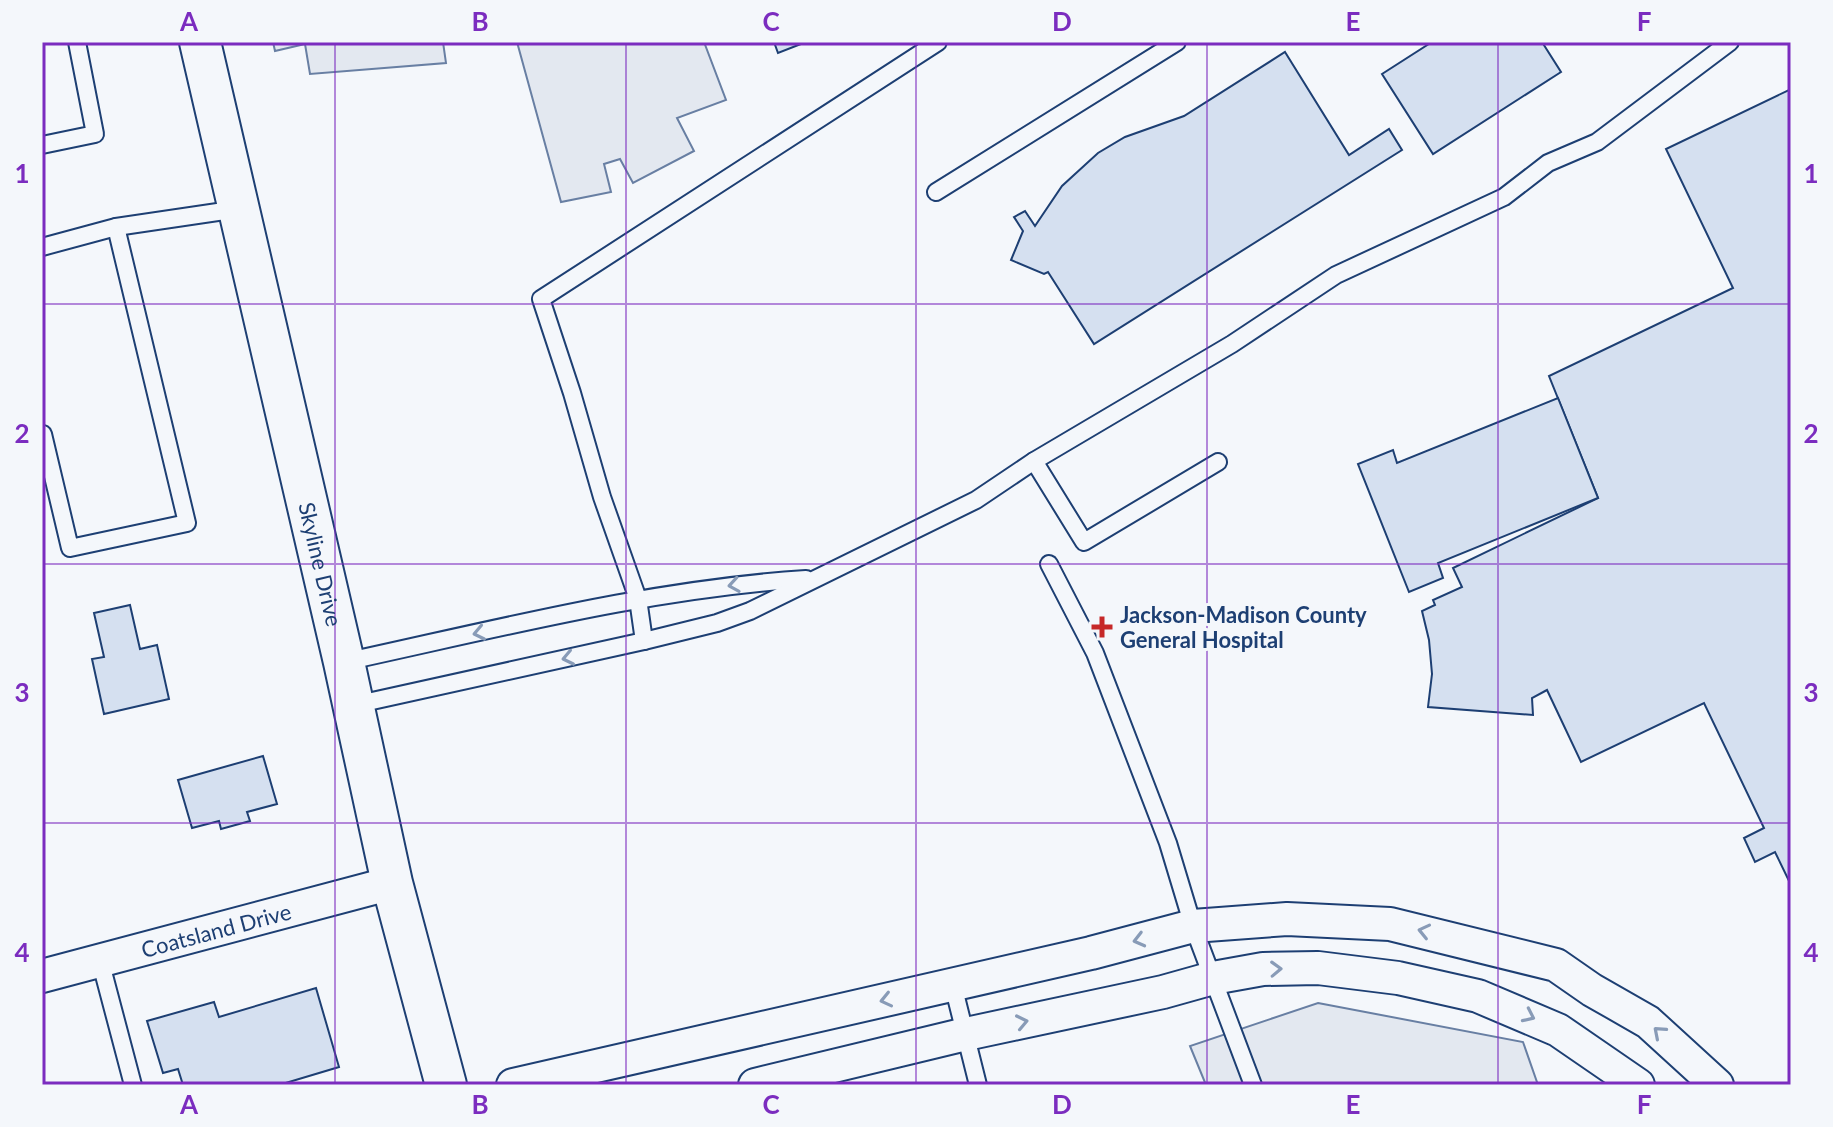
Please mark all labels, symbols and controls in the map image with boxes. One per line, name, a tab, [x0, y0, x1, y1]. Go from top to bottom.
text: A	[179, 5, 199, 37]
text: B	[471, 5, 489, 37]
text: C	[762, 5, 780, 37]
text: D	[1052, 5, 1072, 37]
text: E	[1346, 5, 1360, 37]
text: F	[1637, 5, 1651, 37]
text: 1	[14, 157, 30, 189]
text: 1	[1803, 157, 1819, 189]
text: 2	[14, 417, 30, 449]
text: 2	[1803, 417, 1819, 449]
street label: Skyline Drive	[294, 499, 349, 629]
one-way arrow	[728, 576, 741, 593]
place label: Jackson-Madison County General Hospital	[1120, 601, 1367, 653]
marker: Jackson-Madison County General Hospital	[1091, 616, 1113, 638]
one-way arrow	[473, 624, 486, 641]
one-way arrow	[561, 649, 575, 666]
text: 3	[14, 676, 30, 708]
text: 3	[1803, 676, 1819, 708]
street label: Coatsland Drive	[138, 897, 294, 963]
one-way arrow	[1418, 923, 1431, 940]
one-way arrow	[1132, 931, 1146, 948]
text: 4	[14, 936, 30, 968]
text: 4	[1803, 936, 1819, 968]
one-way arrow	[1270, 960, 1283, 978]
one-way arrow	[879, 991, 893, 1008]
one-way arrow	[1521, 1006, 1536, 1022]
one-way arrow	[1014, 1014, 1028, 1031]
one-way arrow	[1654, 1028, 1669, 1042]
text: A	[179, 1088, 199, 1120]
text: B	[471, 1088, 489, 1120]
text: C	[762, 1088, 780, 1120]
text: D	[1052, 1088, 1072, 1120]
text: E	[1346, 1088, 1360, 1120]
text: F	[1637, 1088, 1651, 1120]

